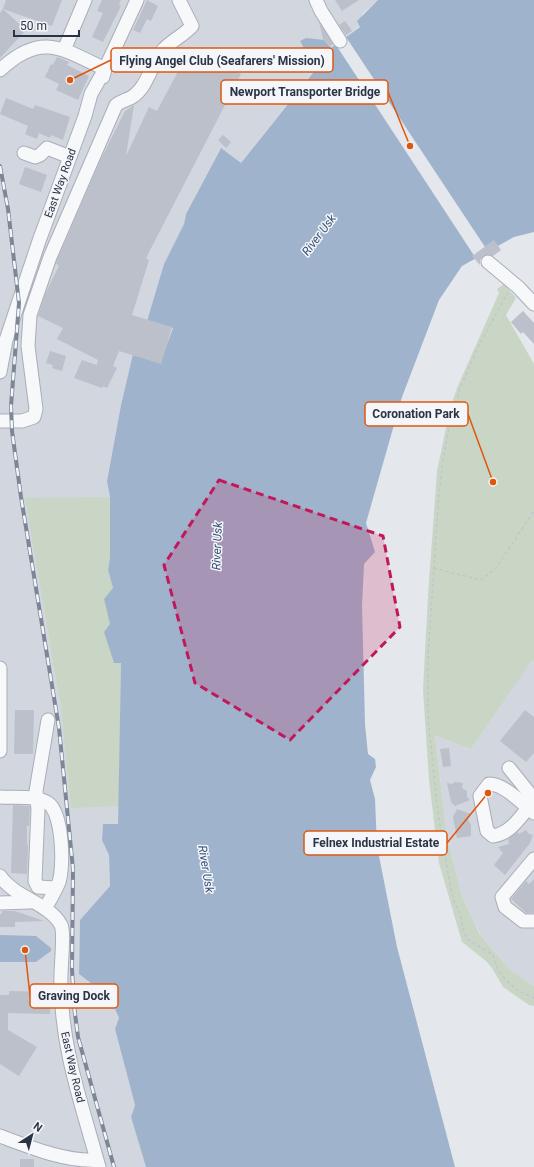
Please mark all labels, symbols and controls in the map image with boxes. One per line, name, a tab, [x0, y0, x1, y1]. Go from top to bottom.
scale bar	[14, 12, 79, 38]
text: 50 m	[20, 19, 47, 33]
callout: Flying Angel Club (Seafarers' Mission)	[111, 48, 333, 72]
text: Flying Angel Club (Seafarers' Mission)	[119, 54, 325, 68]
callout: Newport Transporter Bridge	[221, 80, 388, 104]
text: Newport Transporter Bridge	[230, 85, 381, 99]
street label: East Way Road	[42, 147, 79, 220]
water label: River Usk	[299, 211, 340, 258]
callout: Coronation Park	[365, 402, 468, 426]
text: Coronation Park	[372, 407, 460, 421]
water label: River Usk	[209, 521, 225, 570]
callout: Felnex Industrial Estate	[304, 831, 447, 855]
text: Felnex Industrial Estate	[313, 836, 440, 850]
water label: River Usk	[195, 844, 217, 895]
callout: Graving Dock	[30, 984, 118, 1008]
text: Graving Dock	[38, 989, 110, 1003]
street label: East Way Road	[58, 1030, 87, 1104]
north arrow	[12, 1115, 52, 1155]
text: N	[31, 1120, 45, 1135]

